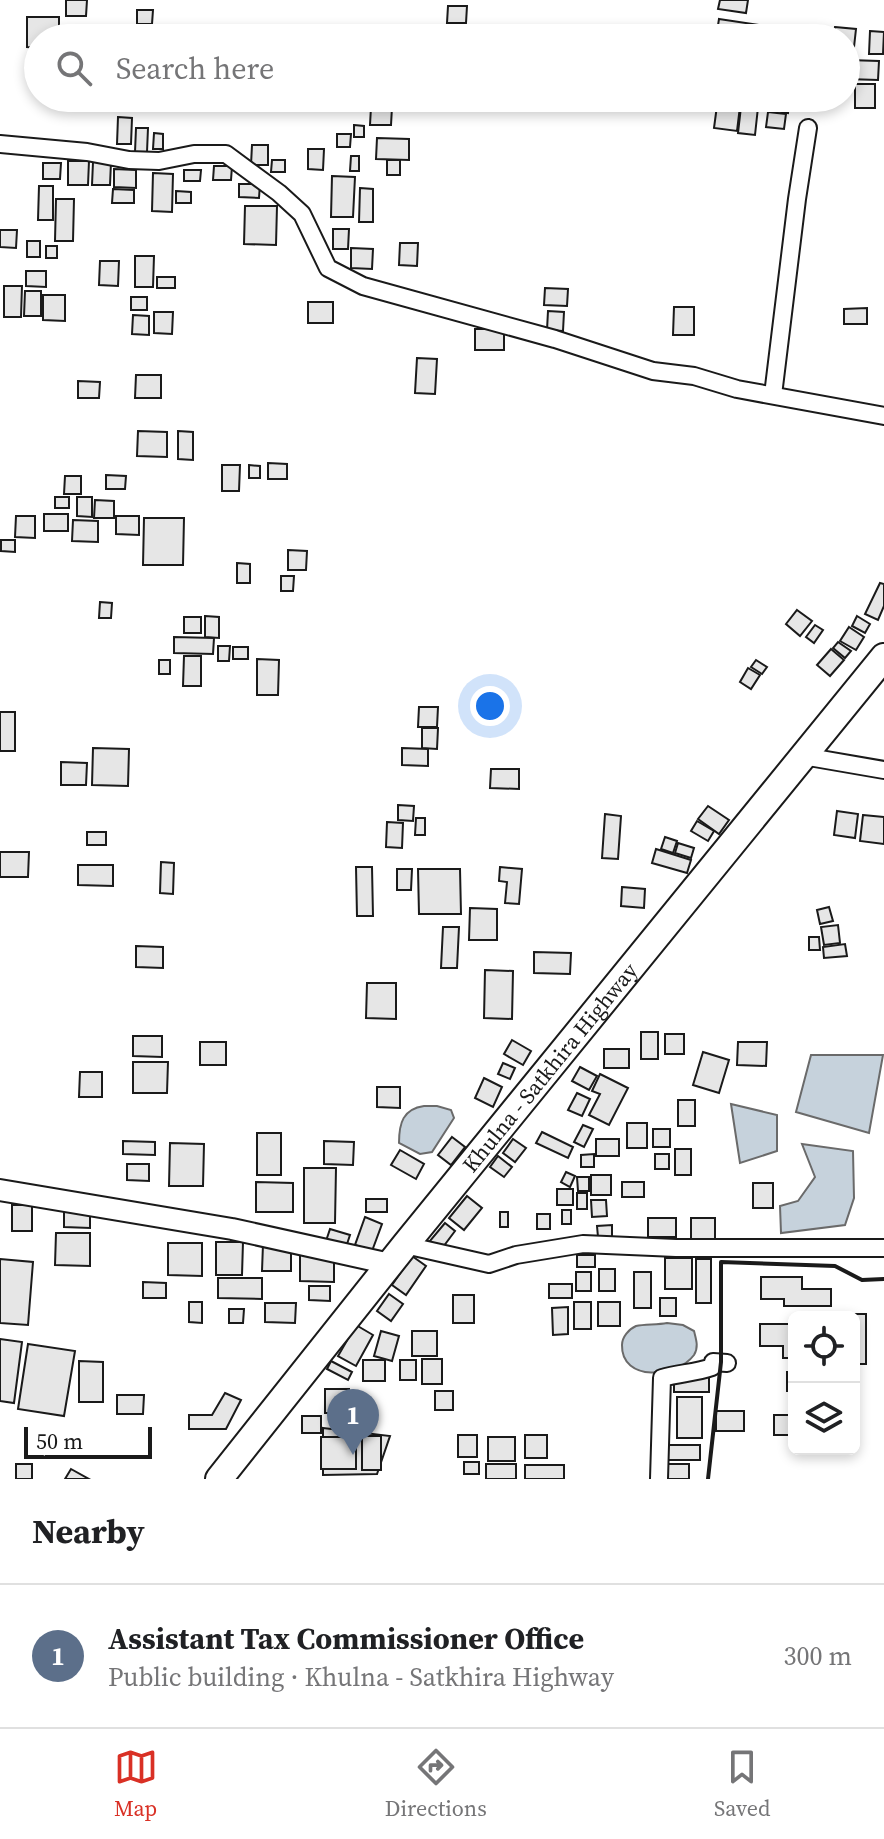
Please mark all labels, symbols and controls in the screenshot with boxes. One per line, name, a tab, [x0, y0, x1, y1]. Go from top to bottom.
search box	[24, 24, 860, 112]
icon: search	[52, 46, 96, 90]
text: Search here	[116, 48, 274, 89]
your location	[470, 686, 510, 726]
street label: Khulna - Satkhira Highway	[455, 956, 645, 1178]
map controls	[788, 1311, 860, 1455]
button: locate	[788, 1311, 860, 1383]
button: layers	[788, 1383, 860, 1455]
pin: 1	[327, 1389, 379, 1455]
scale bar	[24, 1423, 152, 1459]
text: 50 m	[36, 1426, 83, 1456]
text: Nearby	[32, 1508, 145, 1554]
text: Assistant Tax Commissioner Office	[108, 1618, 584, 1659]
text: 1	[51, 1638, 65, 1674]
text: 300 m	[784, 1638, 852, 1674]
text: Public building · Khulna - Satkhira Highway	[108, 1659, 614, 1695]
tab: Map	[114, 1745, 158, 1823]
tab: Directions	[385, 1745, 487, 1823]
tab: Saved	[714, 1745, 770, 1823]

